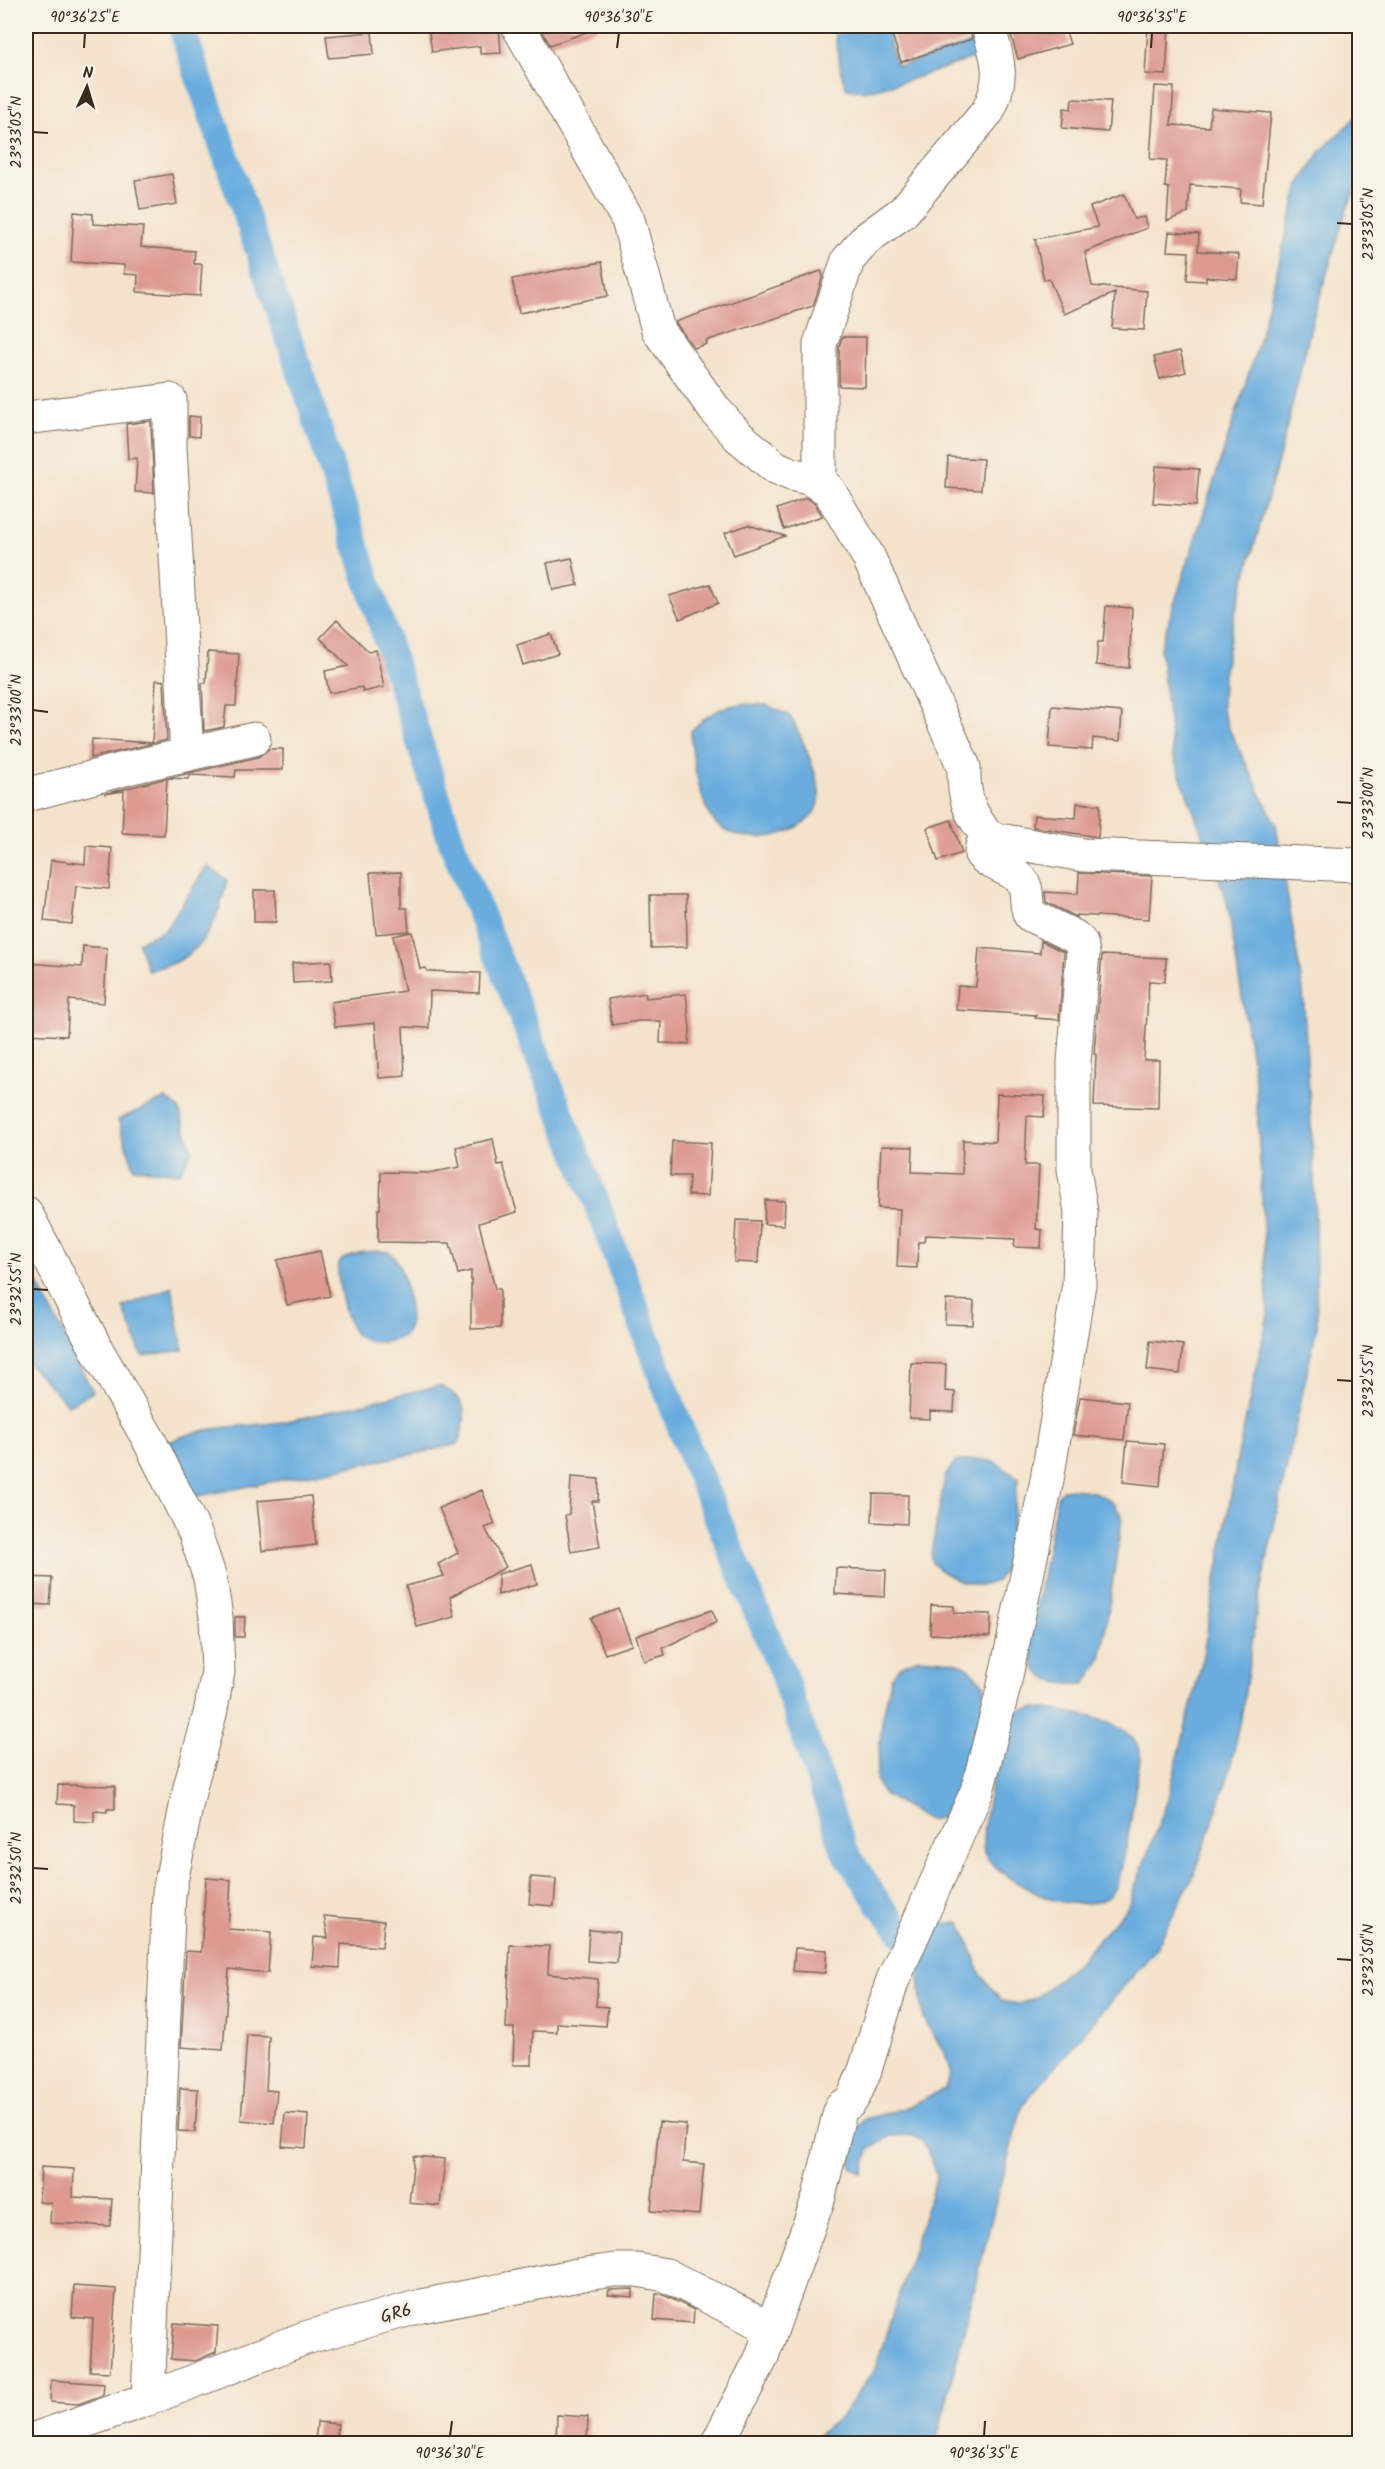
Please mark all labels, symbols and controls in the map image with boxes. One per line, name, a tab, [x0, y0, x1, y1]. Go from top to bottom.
text: 90°36'25"E	[50, 6, 121, 30]
text: 90°36'30"E	[585, 6, 655, 30]
text: 90°36'35"E	[1117, 6, 1188, 30]
north arrow	[57, 57, 117, 117]
text: N	[82, 61, 94, 86]
text: 23°33'05"N	[5, 96, 29, 168]
text: 23°33'05"N	[1357, 188, 1381, 260]
text: 23°33'00"N	[5, 674, 29, 746]
text: 23°33'00"N	[1357, 767, 1381, 839]
text: 23°32'55"N	[5, 1252, 29, 1326]
text: 23°32'55"N	[1357, 1344, 1381, 1418]
text: 23°32'50"N	[5, 1832, 29, 1904]
text: 23°32'50"N	[1357, 1924, 1381, 1996]
street label: GR6	[377, 2296, 415, 2333]
text: 90°36'30"E	[416, 2442, 486, 2466]
text: 90°36'35"E	[949, 2442, 1020, 2466]

